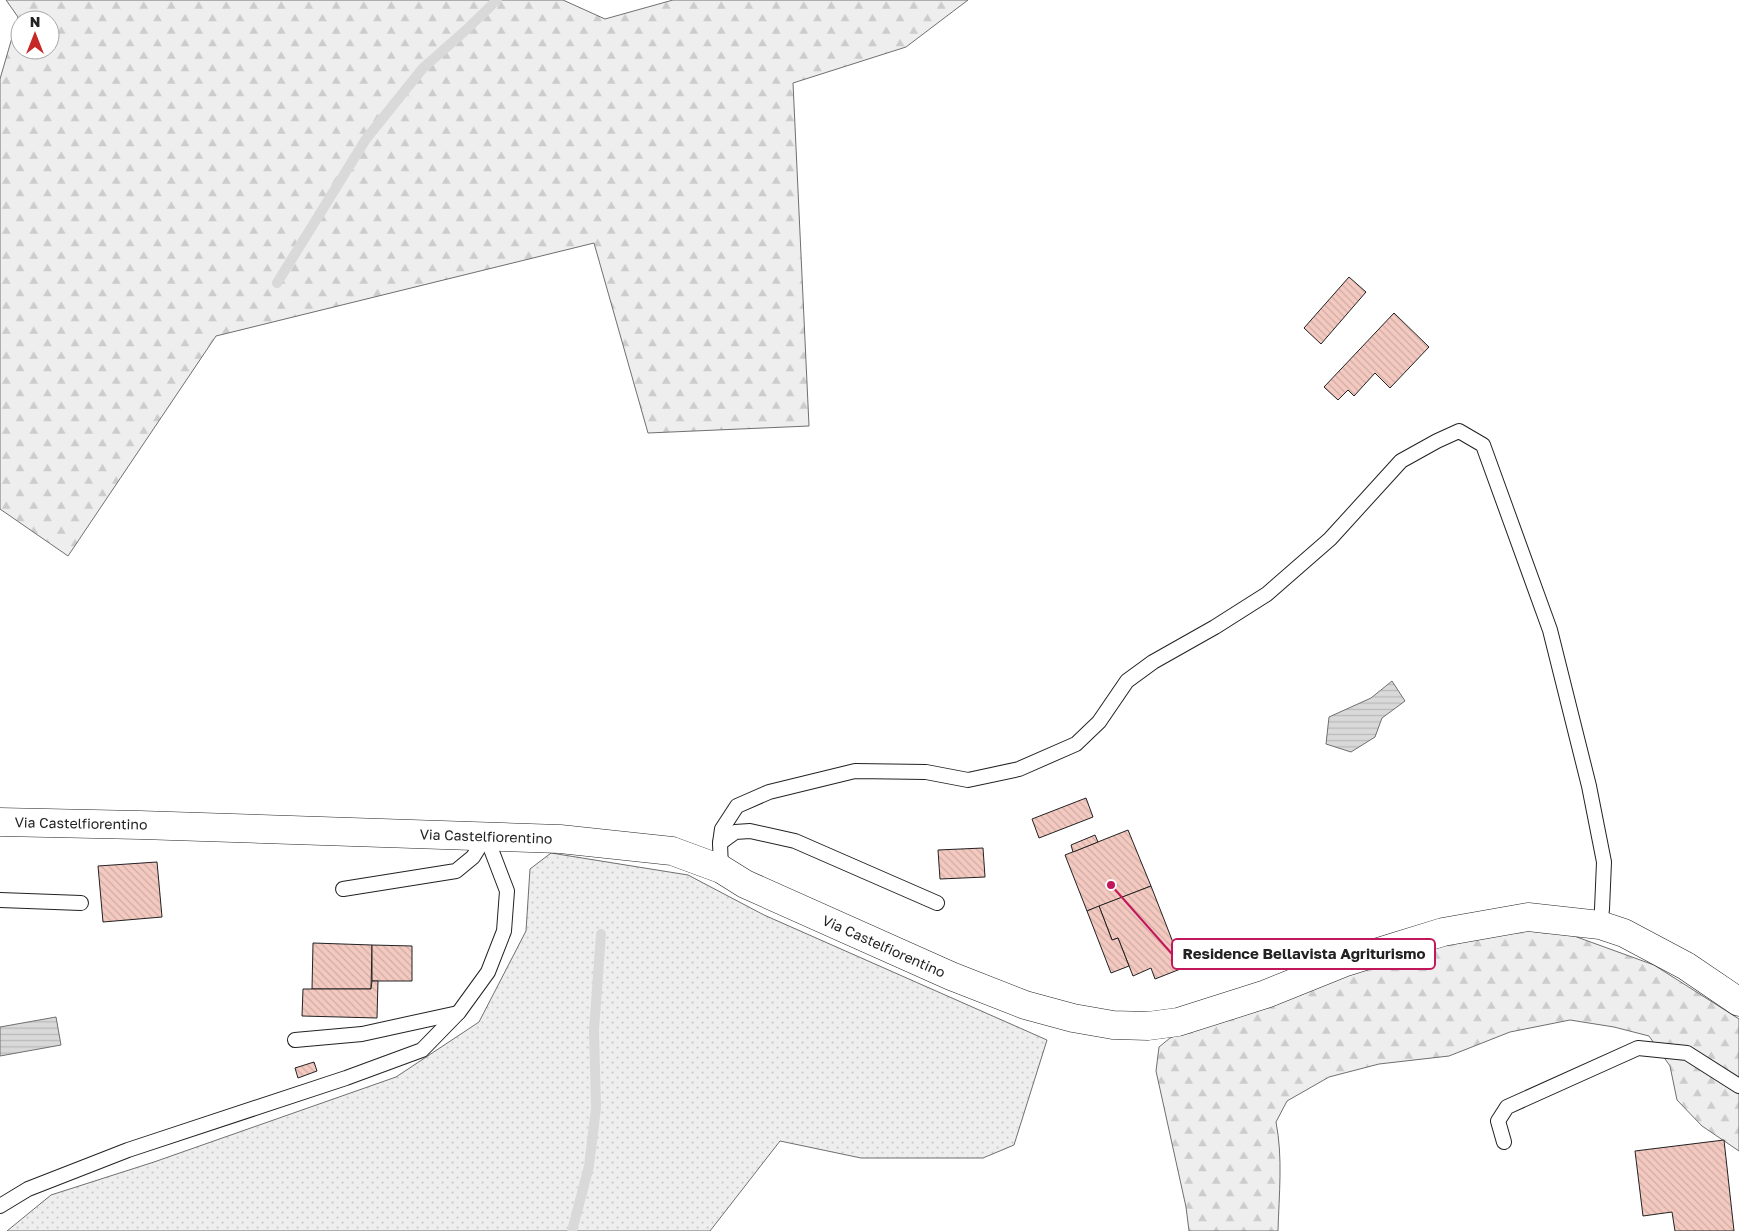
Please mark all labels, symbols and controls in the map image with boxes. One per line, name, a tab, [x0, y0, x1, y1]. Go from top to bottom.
north arrow	[10, 10, 60, 60]
text: N	[30, 13, 40, 30]
street label: Via Castelfiorentino	[14, 813, 148, 833]
street label: Via Castelfiorentino	[419, 825, 553, 847]
street label: Via Castelfiorentino	[820, 911, 948, 981]
callout: Residence Bellavista Agriturismo	[1172, 939, 1435, 969]
text: Residence Bellavista Agriturismo	[1183, 944, 1425, 962]

